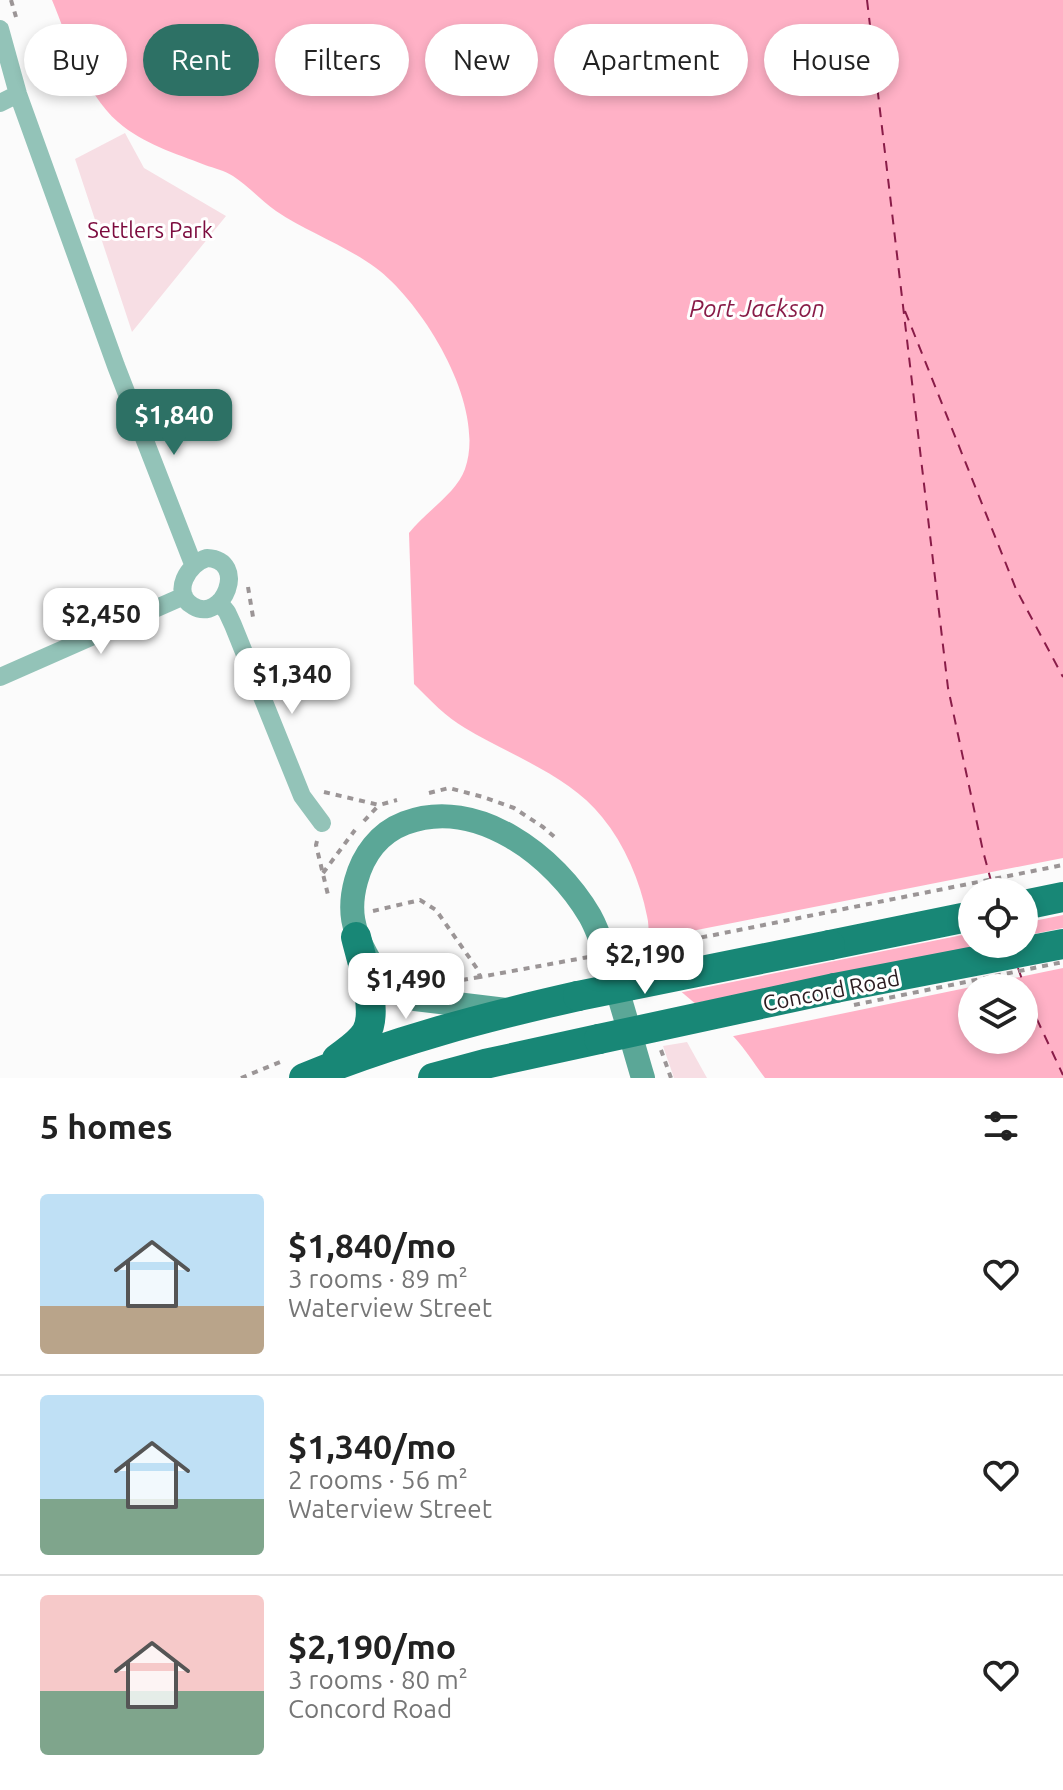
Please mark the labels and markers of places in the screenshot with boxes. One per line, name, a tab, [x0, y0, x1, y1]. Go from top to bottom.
pin: $1,840	[109, 389, 239, 457]
pin: $2,450	[36, 588, 166, 656]
pin: $1,340	[227, 648, 357, 716]
pin: $2,190	[580, 928, 710, 996]
pin: $1,490	[341, 953, 471, 1021]

